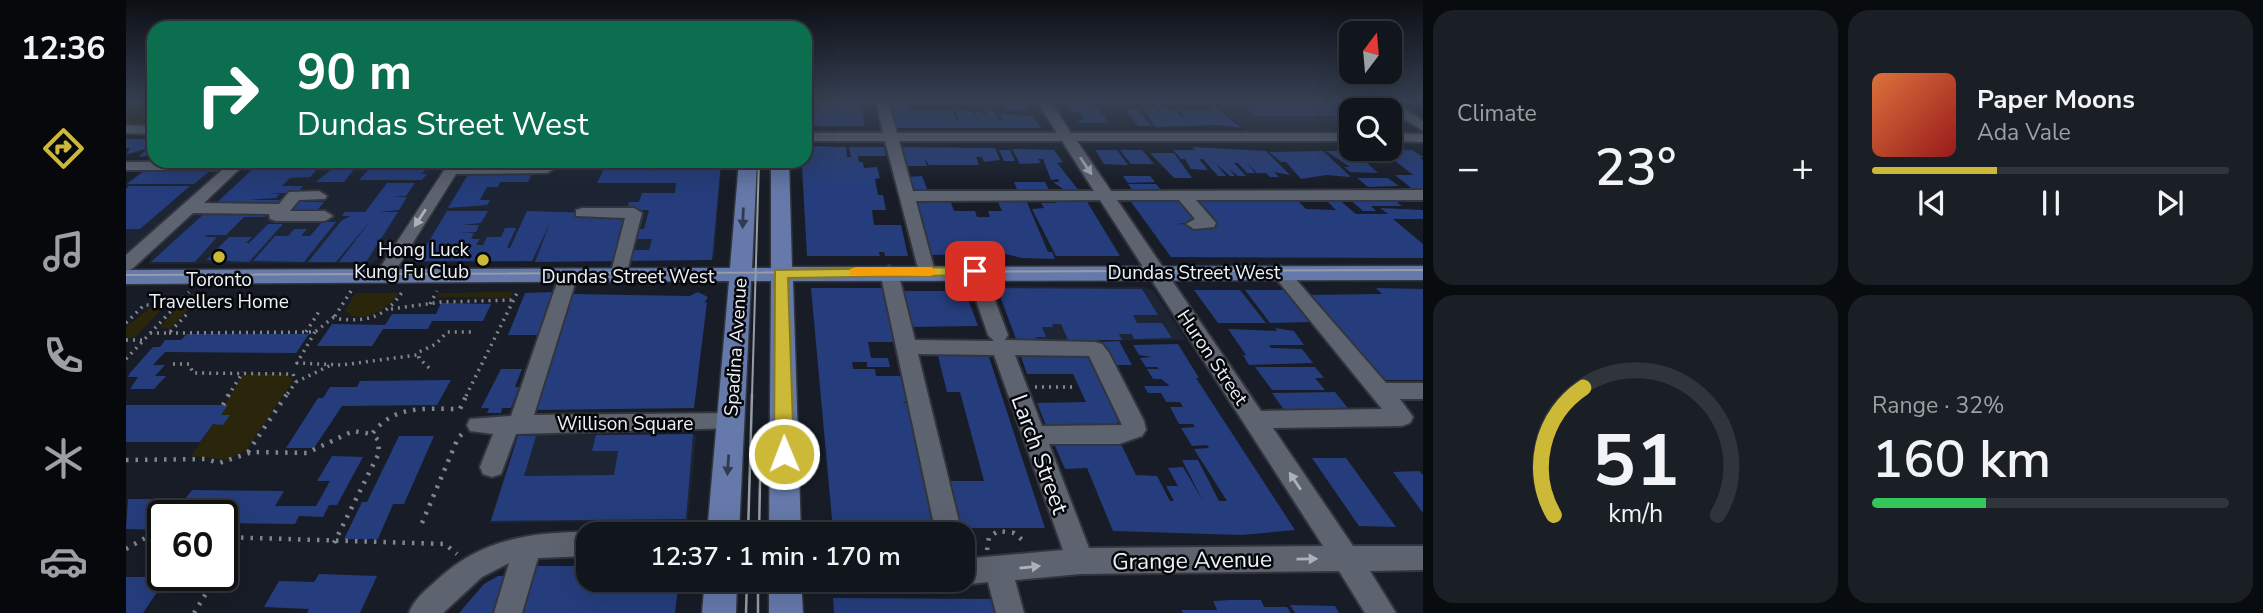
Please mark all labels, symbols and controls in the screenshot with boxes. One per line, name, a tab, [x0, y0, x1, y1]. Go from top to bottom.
north arrow	[1339, 21, 1402, 84]
map controls	[1339, 21, 1402, 161]
text: 12:36	[21, 27, 105, 70]
text: 90 m	[297, 39, 412, 106]
icon: right	[182, 49, 273, 140]
text: Paper Moons	[1977, 82, 2135, 117]
button: search	[1339, 98, 1402, 161]
text: Climate	[1457, 98, 1537, 129]
text: Dundas Street West	[297, 103, 588, 146]
text: Ada Vale	[1977, 117, 2071, 148]
icon: directions	[39, 124, 88, 173]
text: 23°	[1595, 132, 1676, 203]
text: −	[1457, 143, 1480, 194]
text: +	[1791, 143, 1814, 194]
one-way arrow	[1079, 157, 1092, 176]
icon: previous	[1913, 184, 1951, 222]
icon: pause	[2032, 184, 2070, 222]
icon: next	[2151, 184, 2189, 222]
one-way arrow	[738, 207, 749, 229]
one-way arrow	[414, 209, 427, 228]
icon: music	[39, 227, 88, 276]
place label: Hong Luck Kung Fu Club	[354, 237, 469, 285]
pin	[945, 241, 1005, 301]
marker: Toronto Travellers Home	[211, 249, 227, 265]
marker: Hong Luck Kung Fu Club	[475, 252, 491, 268]
icon: arrive	[956, 252, 994, 290]
street label: Dundas Street West	[1107, 260, 1281, 286]
street label: Dundas Street West	[541, 264, 715, 290]
place label: Toronto Travellers Home	[149, 267, 289, 315]
street label: Spadina Avenue	[718, 277, 754, 417]
street label: Huron Street	[1171, 305, 1254, 411]
icon: phone	[39, 331, 88, 380]
street label: Larch Street	[1004, 390, 1076, 519]
text: Range · 32%	[1872, 390, 2004, 421]
street label: Willison Square	[557, 411, 693, 437]
text: 51	[1592, 411, 1679, 511]
position arrow	[747, 417, 821, 491]
text: 160 km	[1872, 424, 2051, 495]
icon: climate	[39, 434, 88, 483]
one-way arrow	[722, 454, 733, 476]
one-way arrow	[1288, 472, 1302, 490]
text: km/h	[1608, 497, 1663, 531]
speed limit sign: 60	[147, 500, 238, 591]
icon: car	[39, 537, 88, 586]
text: 12:37 · 1 min · 170 m	[650, 539, 901, 574]
street label: Grange Avenue	[1112, 544, 1272, 577]
one-way arrow	[1296, 553, 1318, 565]
one-way arrow	[1020, 561, 1042, 572]

